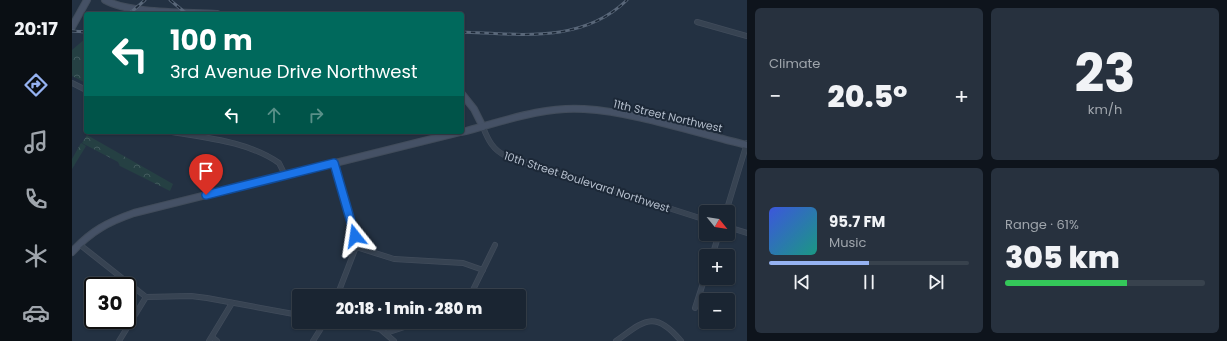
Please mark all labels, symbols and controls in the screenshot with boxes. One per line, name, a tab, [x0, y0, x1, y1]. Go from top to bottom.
text: 20:17	[14, 16, 58, 41]
text: 100 m	[170, 21, 253, 60]
icon: left	[104, 28, 156, 80]
text: 23	[1074, 37, 1136, 110]
text: Climate	[769, 54, 820, 73]
text: 3rd Avenue Drive Northwest	[170, 59, 417, 84]
icon: directions	[22, 71, 50, 99]
text: 20.5°	[828, 75, 907, 118]
text: −	[769, 81, 781, 112]
text: +	[954, 81, 969, 112]
street label: 11th Street Northwest	[612, 96, 724, 136]
text: km/h	[1088, 100, 1122, 119]
icon: left	[221, 104, 243, 126]
icon: ahead	[263, 104, 285, 126]
icon: right	[305, 104, 327, 126]
icon: music	[22, 128, 50, 156]
street label: 10th Street Boulevard Northwest	[502, 148, 672, 216]
pin	[189, 154, 223, 195]
icon: arrive	[195, 160, 217, 182]
icon: phone	[22, 185, 50, 213]
north arrow	[699, 205, 735, 241]
map controls	[699, 205, 735, 329]
text: 95.7 FM	[829, 211, 885, 232]
position arrow	[334, 215, 376, 257]
text: Range · 61%	[1005, 215, 1079, 234]
text: Music	[829, 233, 866, 252]
text: 305 km	[1005, 236, 1120, 279]
icon: climate	[22, 242, 50, 270]
button: +	[699, 249, 735, 285]
icon: previous	[791, 271, 813, 293]
icon: pause	[858, 271, 880, 293]
icon: next	[925, 271, 947, 293]
speed limit sign: 30	[84, 277, 136, 329]
button: −	[699, 293, 735, 329]
text: 20:18 · 1 min · 280 m	[336, 298, 482, 319]
icon: car	[22, 299, 50, 327]

